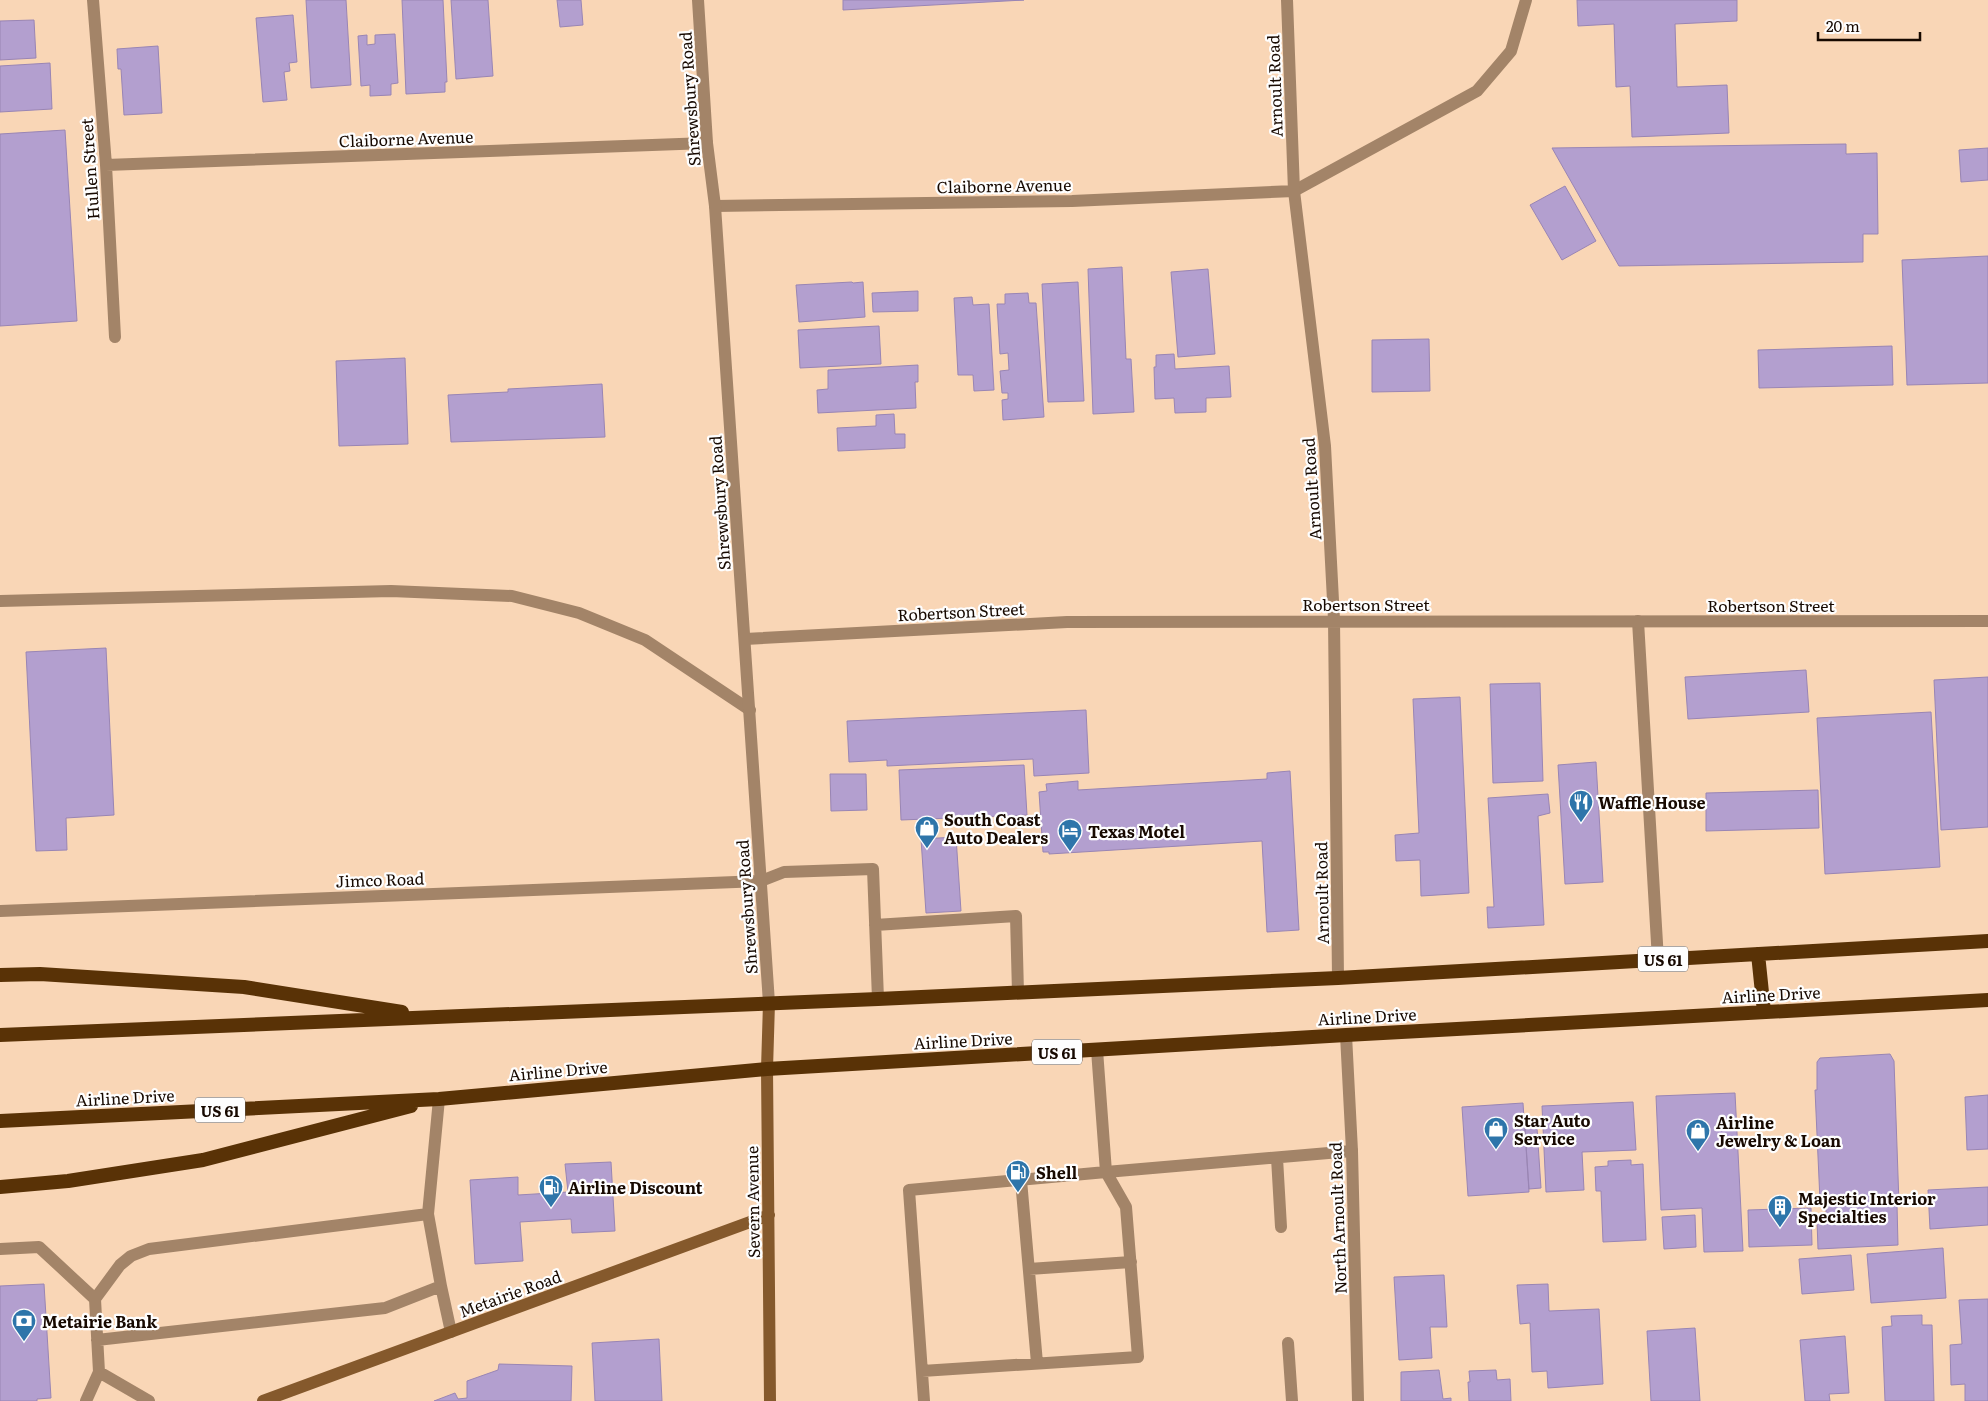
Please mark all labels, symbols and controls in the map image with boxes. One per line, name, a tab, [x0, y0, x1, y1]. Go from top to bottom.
scale bar	[1818, 10, 1920, 42]
text: 20 m	[1826, 14, 1860, 37]
street label: Shrewsbury Road	[672, 31, 706, 167]
street label: Arnoult Road	[1260, 34, 1288, 138]
street label: Hullen Street	[73, 117, 105, 220]
street label: Claiborne Avenue	[338, 124, 474, 152]
street label: Claiborne Avenue	[936, 172, 1072, 198]
street label: Shrewsbury Road	[702, 435, 736, 571]
street label: Arnoult Road	[1295, 437, 1327, 541]
street label: Robertson Street	[1302, 592, 1430, 616]
street label: Robertson Street	[1707, 593, 1835, 617]
street label: Robertson Street	[897, 596, 1026, 626]
restaurant icon: Waffle House	[1568, 789, 1594, 823]
place label: Waffle House	[1598, 790, 1705, 814]
place label: South Coast Auto Dealers	[944, 807, 1048, 849]
shop icon: South Coast Auto Dealers	[914, 815, 940, 849]
hotel icon: Texas Motel	[1057, 818, 1083, 852]
place label: Texas Motel	[1088, 819, 1185, 843]
street label: Shrewsbury Road	[729, 839, 763, 975]
street label: Arnoult Road	[1308, 841, 1334, 945]
street label: Jimco Road	[335, 865, 425, 893]
road number: US 61	[1638, 946, 1688, 972]
street label: Airline Drive	[1721, 979, 1821, 1009]
street label: Airline Drive	[1317, 1001, 1417, 1031]
street label: Airline Drive	[913, 1025, 1013, 1055]
road number: US 61	[1032, 1040, 1082, 1064]
street label: Airline Drive	[508, 1054, 608, 1086]
street label: Airline Drive	[75, 1082, 175, 1112]
road number: US 61	[195, 1098, 245, 1122]
place label: Star Auto Service	[1514, 1108, 1590, 1150]
place label: Airline Jewelry & Loan	[1716, 1110, 1841, 1152]
shop icon: Star Auto Service	[1483, 1116, 1509, 1150]
shop icon: Airline Jewelry & Loan	[1685, 1118, 1711, 1152]
street label: North Arnoult Road	[1322, 1141, 1352, 1294]
street label: Severn Avenue	[739, 1146, 765, 1258]
fuel station icon: Shell	[1005, 1159, 1031, 1193]
place label: Shell	[1036, 1160, 1078, 1184]
fuel station icon: Airline Discount	[538, 1174, 564, 1208]
place label: Airline Discount	[568, 1175, 703, 1199]
place label: Majestic Interior Specialties	[1798, 1186, 1936, 1228]
building icon: Majestic Interior Specialties	[1767, 1194, 1793, 1228]
street label: Metairie Road	[455, 1263, 565, 1323]
bank icon: Metairie Bank	[11, 1308, 37, 1342]
place label: Metairie Bank	[42, 1309, 157, 1333]

